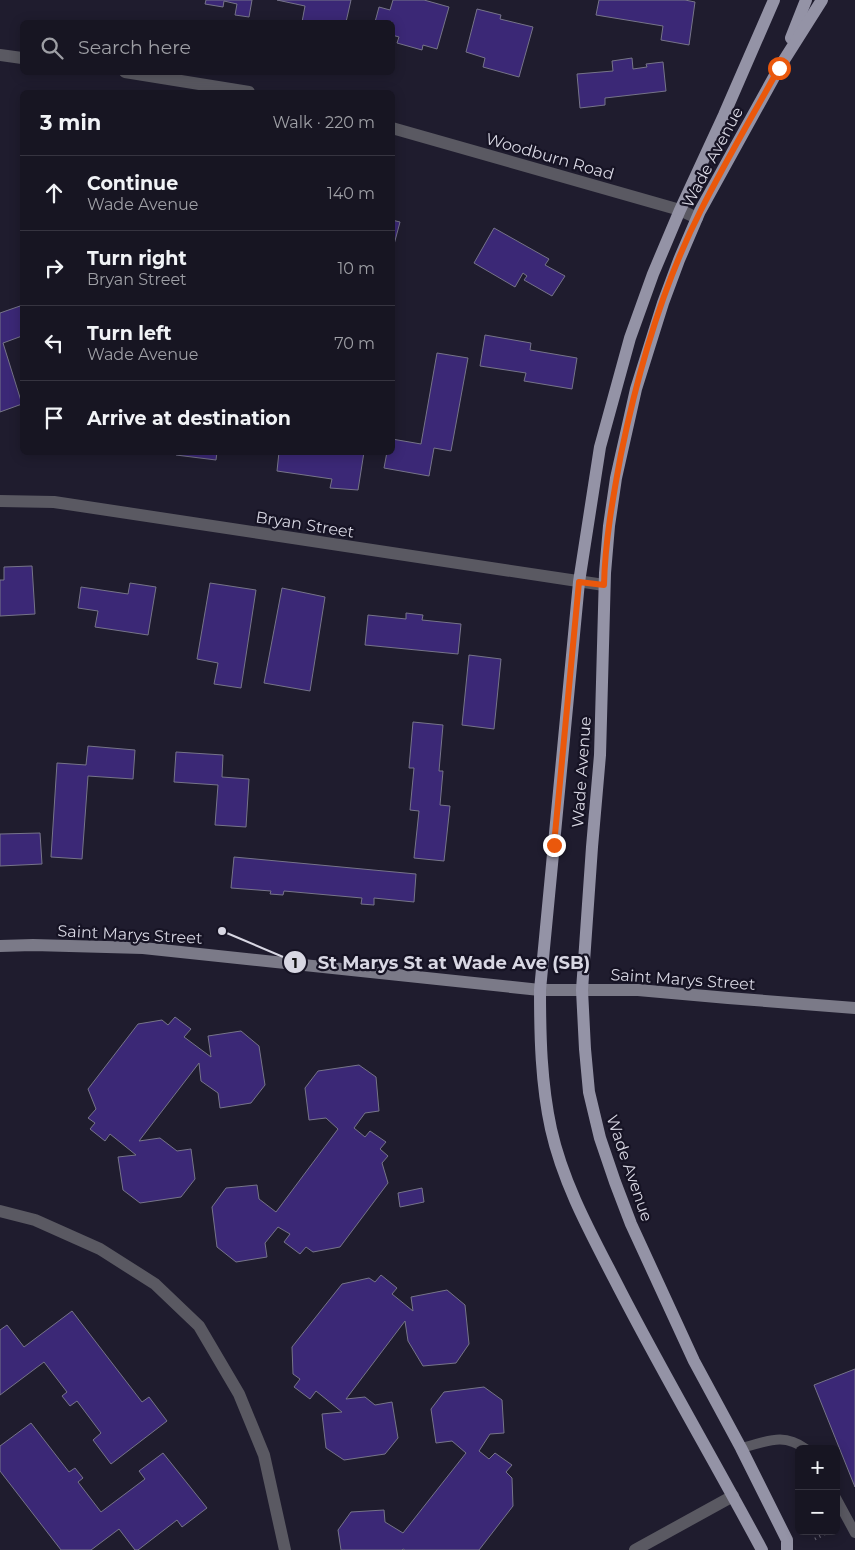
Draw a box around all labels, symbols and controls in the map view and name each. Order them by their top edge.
search box [20,20,395,75]
icon: search [38,34,66,62]
text: Search here [78,36,191,59]
route start [768,57,791,80]
street label: Wade Avenue [678,104,747,211]
text: 3 min [40,110,101,135]
text: Walk · 220 m [272,113,375,132]
street label: Woodburn Road [484,129,616,184]
text: Continue [87,172,178,195]
icon: ahead [40,179,68,207]
text: 140 m [327,184,375,203]
text: Wade Avenue [87,195,198,214]
text: Turn right [87,247,187,270]
icon: right [40,254,68,282]
text: 10 m [337,259,375,278]
text: Bryan Street [87,270,187,289]
text: Turn left [87,322,172,345]
icon: left [40,329,68,357]
text: 70 m [334,334,375,353]
text: Wade Avenue [87,345,198,364]
icon: arrive [40,404,68,432]
text: Arrive at destination [87,407,291,430]
street label: Bryan Street [254,507,356,542]
street label: Wade Avenue [568,716,595,828]
route end [543,834,566,857]
street label: Saint Marys Street [57,921,203,948]
callout: St Marys St at Wade Ave (SB) [283,946,600,979]
text: St Marys St at Wade Ave (SB) [318,952,590,974]
text: 1 [292,953,298,972]
street label: Saint Marys Street [610,965,756,994]
street label: Wade Avenue [602,1112,657,1224]
map controls [795,1445,840,1535]
button: + [795,1445,840,1490]
button: − [795,1490,840,1535]

